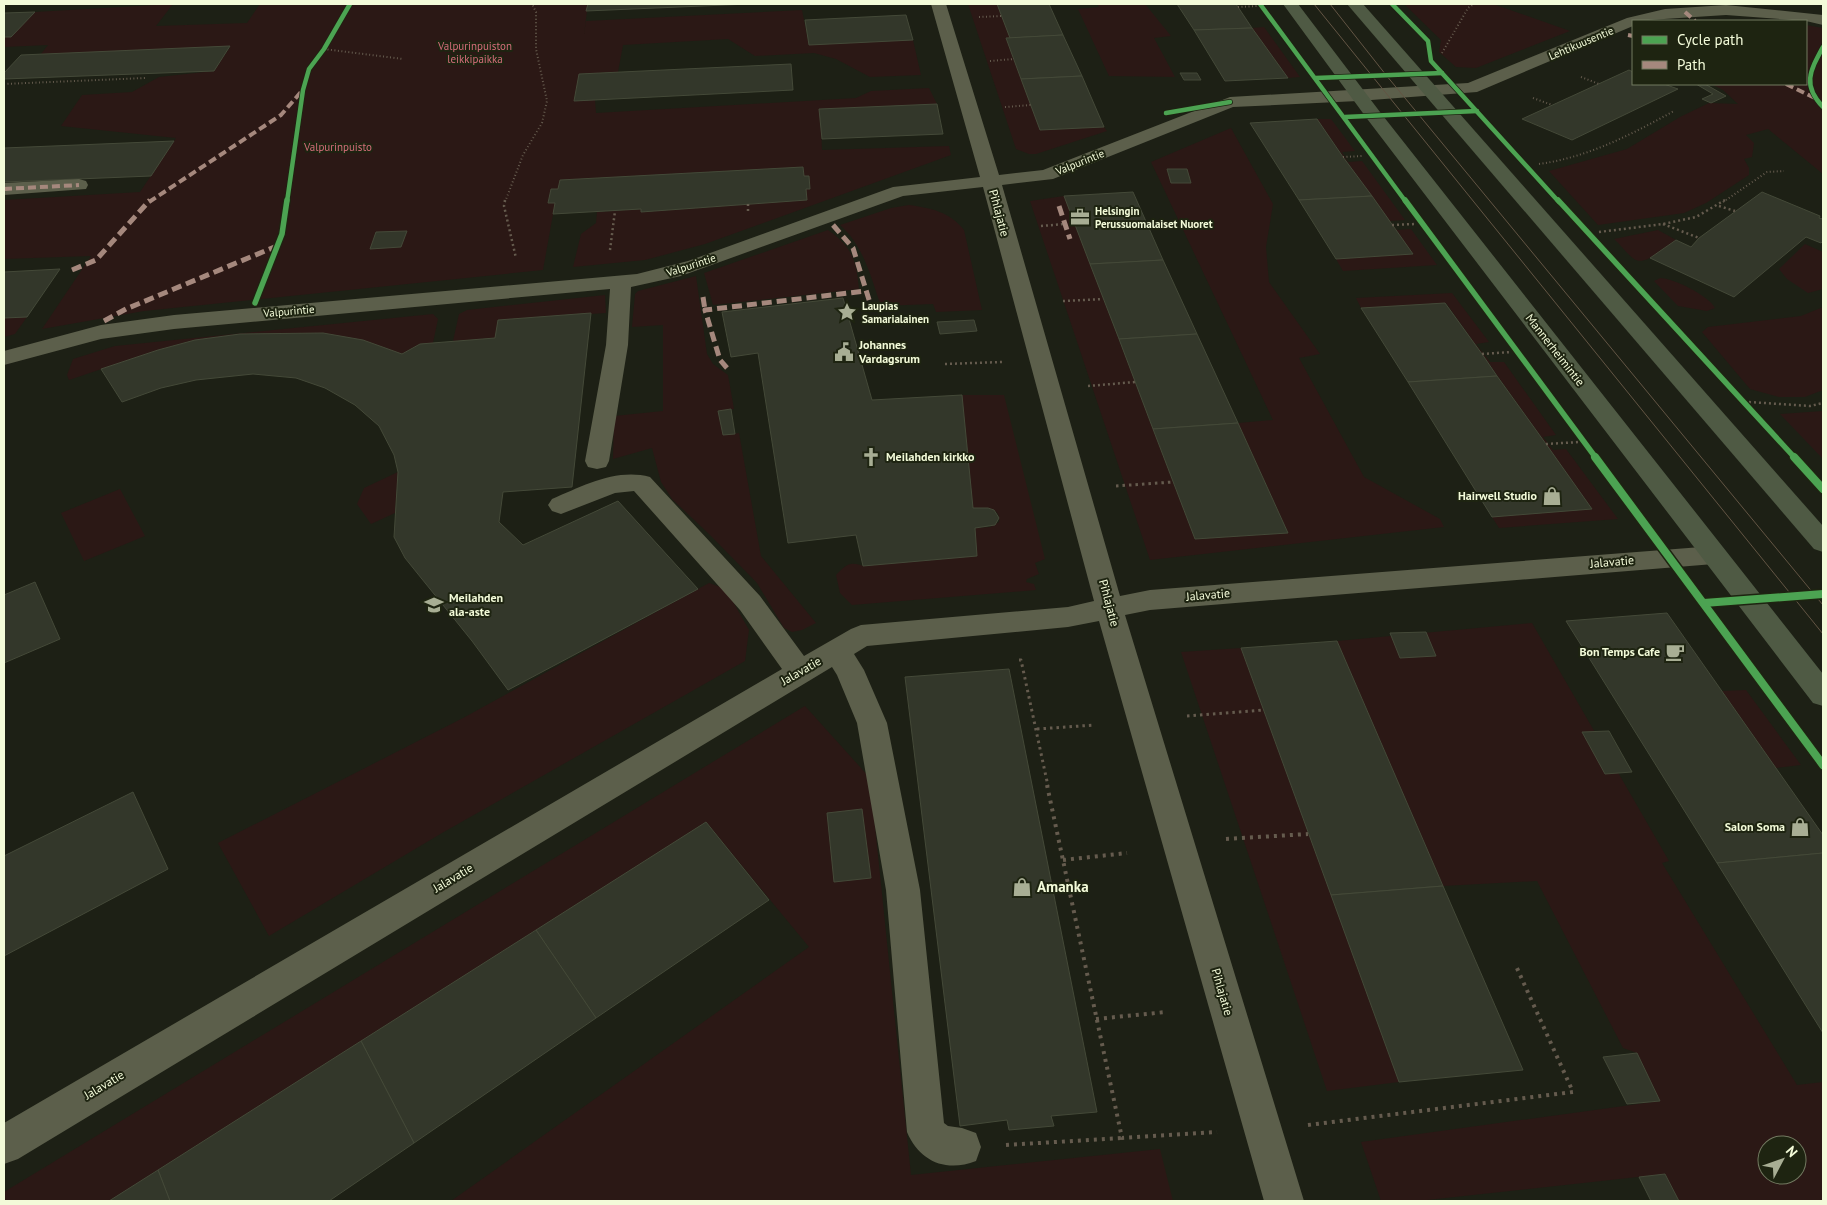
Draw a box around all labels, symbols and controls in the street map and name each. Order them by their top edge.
legend [1632,20,1807,85]
street label: Lehtikuusentie [1547,23,1616,63]
text: Cycle path [1677,30,1743,49]
park label: Valpurinpuiston leikkipaikka [437,39,512,66]
text: Path [1677,55,1706,74]
park label: Valpurinpuisto [303,140,372,154]
street label: Valpurintie [1053,146,1107,178]
street label: Pihlajatie [986,188,1013,238]
place label: Helsingin Perussuomalaiset Nuoret [1095,204,1213,231]
office icon: Helsingin Perussuomalaiset Nuoret [1069,206,1091,228]
street label: Valpurintie [664,250,718,280]
place label: Laupias Samarialainen [862,299,929,326]
place icon: Laupias Samarialainen [836,301,858,323]
street label: Valpurintie [262,302,316,320]
street label: Mannerheimintie [1523,311,1588,389]
place label: Johannes Vardagsrum [858,337,920,366]
public building icon: Johannes Vardagsrum [833,341,855,363]
church icon: Meilahden kirkko [860,446,882,468]
place label: Meilahden kirkko [886,449,975,464]
shop icon: Hairwell Studio [1541,485,1563,507]
place label: Hairwell Studio [1458,488,1538,503]
street label: Jalavatie [1588,552,1635,571]
street label: Pihlajatie [1096,578,1123,628]
street label: Jalavatie [1184,585,1231,604]
place label: Meilahden ala-aste [449,590,503,619]
school or university icon: Meilahden ala-aste [423,594,445,616]
cafe icon: Bon Temps Cafe [1664,641,1686,663]
place label: Bon Temps Cafe [1579,644,1660,659]
street label: Jalavatie [777,653,824,689]
shop icon: Salon Soma [1789,816,1811,838]
place label: Salon Soma [1725,819,1785,834]
street label: Jalavatie [429,860,475,896]
shop icon: Amanka [1011,876,1033,898]
place label: Amanka [1037,877,1089,896]
street label: Pihlajatie [1209,966,1236,1017]
street label: Jalavatie [80,1067,126,1103]
north arrow [1757,1135,1807,1185]
text: N [1782,1142,1802,1161]

